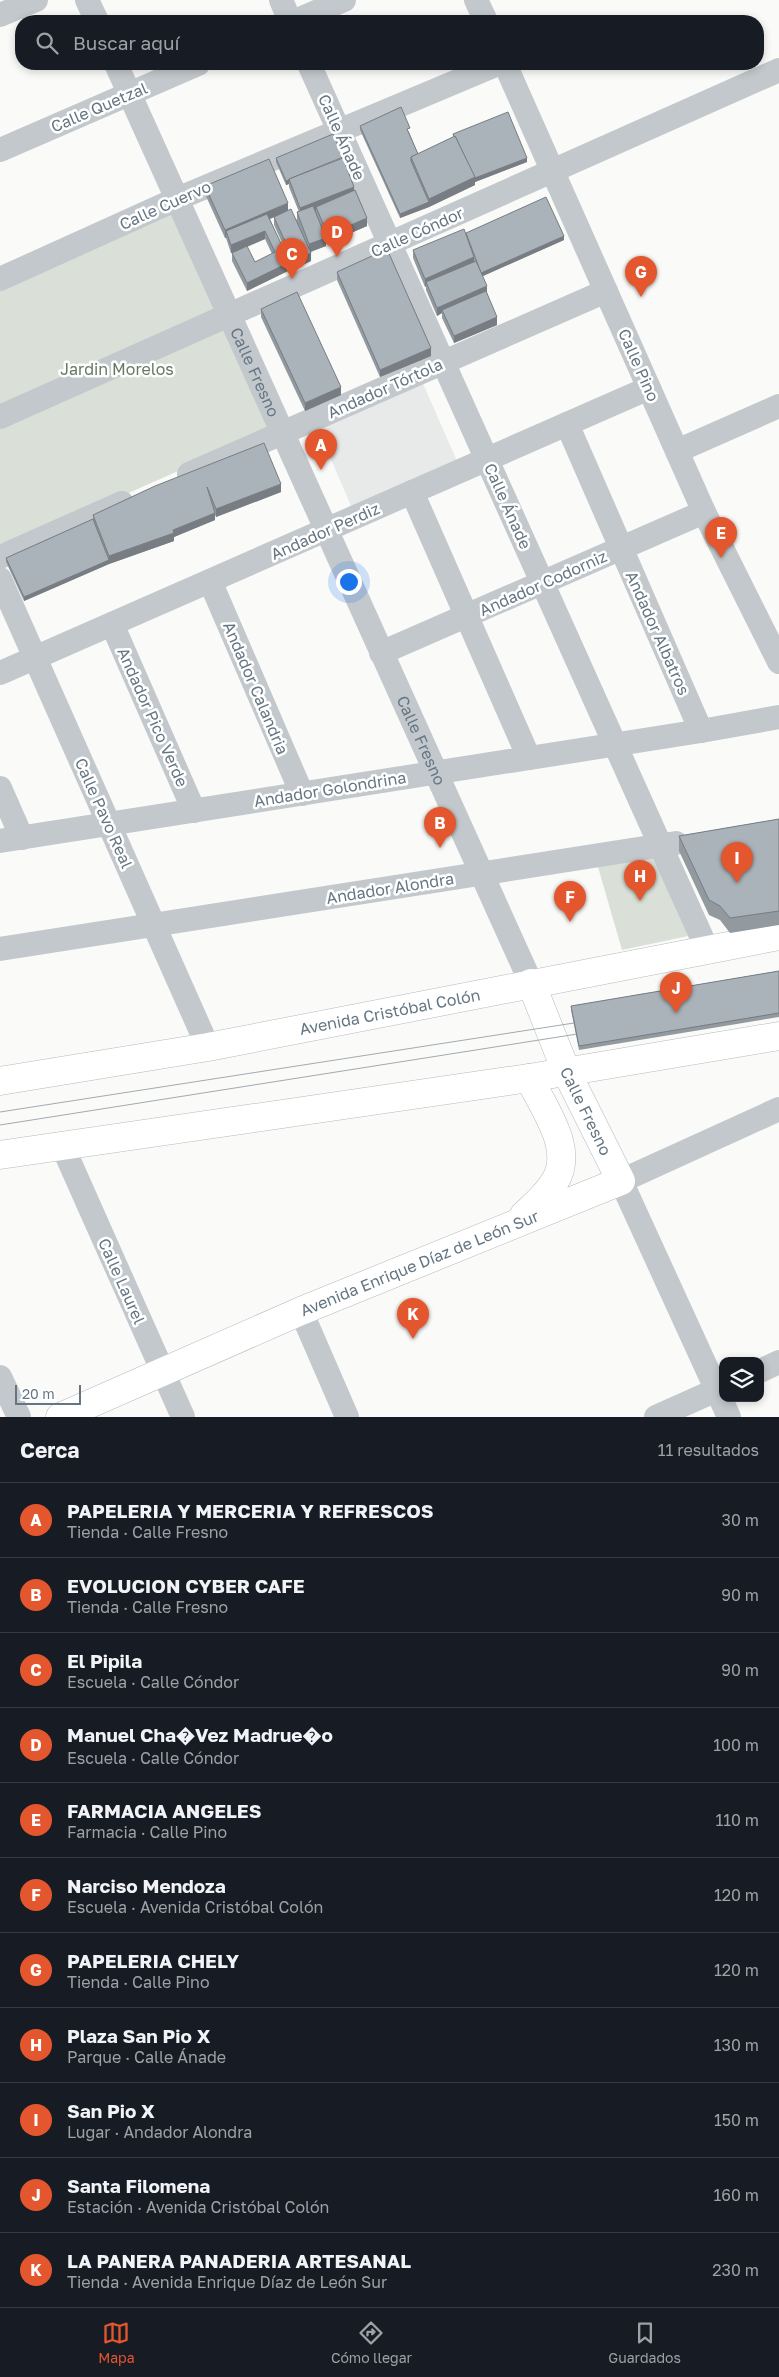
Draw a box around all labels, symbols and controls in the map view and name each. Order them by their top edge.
search box [15,15,764,70]
icon: search [33,29,61,57]
text: Buscar aquí [73,31,180,54]
street label: Calle Quetzal [48,78,150,136]
street label: Calle Ánade [314,91,370,183]
street label: Calle Cuervo [116,176,214,234]
street label: Calle Cóndor [368,203,466,261]
pin: D [321,216,353,257]
pin: C [276,238,308,279]
pin: G [625,256,657,297]
street label: Calle Fresno [226,324,284,420]
street label: Calle Pino [614,326,664,404]
street label: Andador Tórtola [324,354,446,422]
park label: Jardin Morelos [60,359,174,379]
pin: A [305,429,337,470]
street label: Calle Ánade [480,460,536,552]
street label: Andador Perdiz [267,498,383,564]
pin: E [705,517,737,558]
street label: Andador Codorniz [476,546,610,620]
street label: Andador Albatros [622,568,694,698]
your location [336,569,362,595]
street label: Andador Calandria [219,619,293,757]
street label: Andador Pico Verde [113,644,193,790]
street label: Calle Fresno [392,692,450,788]
street label: Calle Pavo Real [71,755,137,871]
street label: Andador Golondrina [253,767,407,811]
pin: B [424,807,456,848]
pin: I [721,842,753,883]
pin: H [624,860,656,901]
street label: Andador Alondra [325,868,455,908]
pin: F [554,881,586,922]
pin: J [660,972,692,1013]
street label: Avenida Cristóbal Colón [298,984,482,1039]
street label: Calle Fresno [556,1063,616,1159]
street label: Avenida Enrique Díaz de León Sur [297,1206,541,1320]
street label: Calle Laurel [94,1235,150,1327]
pin: K [397,1298,429,1339]
map controls [719,1357,764,1402]
button: layers [719,1357,764,1402]
scale bar [15,1382,81,1405]
text: 20 m [22,1385,55,1402]
text: Cerca [20,1437,79,1463]
text: 11 resultados [658,1440,759,1460]
text: PAPELERIA Y MERCERIA Y REFRESCOS [67,1499,434,1522]
text: A [30,1510,42,1530]
text: 30 m [722,1510,759,1530]
text: Tienda · Calle Fresno [67,1522,228,1542]
text: EVOLUCION CYBER CAFE [67,1574,305,1597]
text: B [30,1585,42,1605]
text: 90 m [721,1585,759,1605]
text: Tienda · Calle Fresno [67,1597,228,1617]
text: El Pipila [67,1649,142,1672]
text: C [30,1660,42,1680]
text: 90 m [721,1660,759,1680]
text: Escuela · Calle Cóndor [67,1672,239,1692]
text: Manuel Cha�Vez Madrue�o [67,1723,333,1746]
text: D [30,1735,42,1755]
text: 100 m [713,1735,759,1755]
text: Escuela · Calle Cóndor [67,1748,239,1768]
text: FARMACIA ANGELES [67,1799,261,1822]
text: E [31,1810,41,1830]
text: 110 m [715,1810,759,1830]
text: Farmacia · Calle Pino [67,1822,227,1842]
text: Narciso Mendoza [67,1874,226,1897]
text: F [31,1885,41,1905]
text: 120 m [714,1885,759,1905]
text: Escuela · Avenida Cristóbal Colón [67,1897,323,1917]
text: PAPELERIA CHELY [67,1949,239,1972]
text: G [30,1960,42,1980]
text: 120 m [714,1960,759,1980]
text: Tienda · Calle Pino [67,1972,210,1992]
text: Plaza San Pio X [67,2024,210,2047]
text: H [30,2035,42,2055]
text: 130 m [714,2035,759,2055]
text: Parque · Calle Ánade [67,2047,226,2067]
text: San Pio X [67,2099,155,2122]
text: I [33,2110,39,2130]
text: 150 m [714,2110,759,2130]
text: Lugar · Andador Alondra [67,2122,252,2142]
text: Santa Filomena [67,2174,210,2197]
text: J [31,2185,41,2205]
text: 160 m [713,2185,759,2205]
text: Estación · Avenida Cristóbal Colón [67,2197,329,2217]
text: LA PANERA PANADERIA ARTESANAL [67,2249,411,2272]
text: K [30,2260,42,2280]
text: 230 m [712,2260,759,2280]
text: Tienda · Avenida Enrique Díaz de León Sur [67,2272,387,2292]
tab: Mapa [98,2319,135,2366]
tab: Cómo llegar [331,2319,412,2366]
tab: Guardados [608,2319,681,2366]

